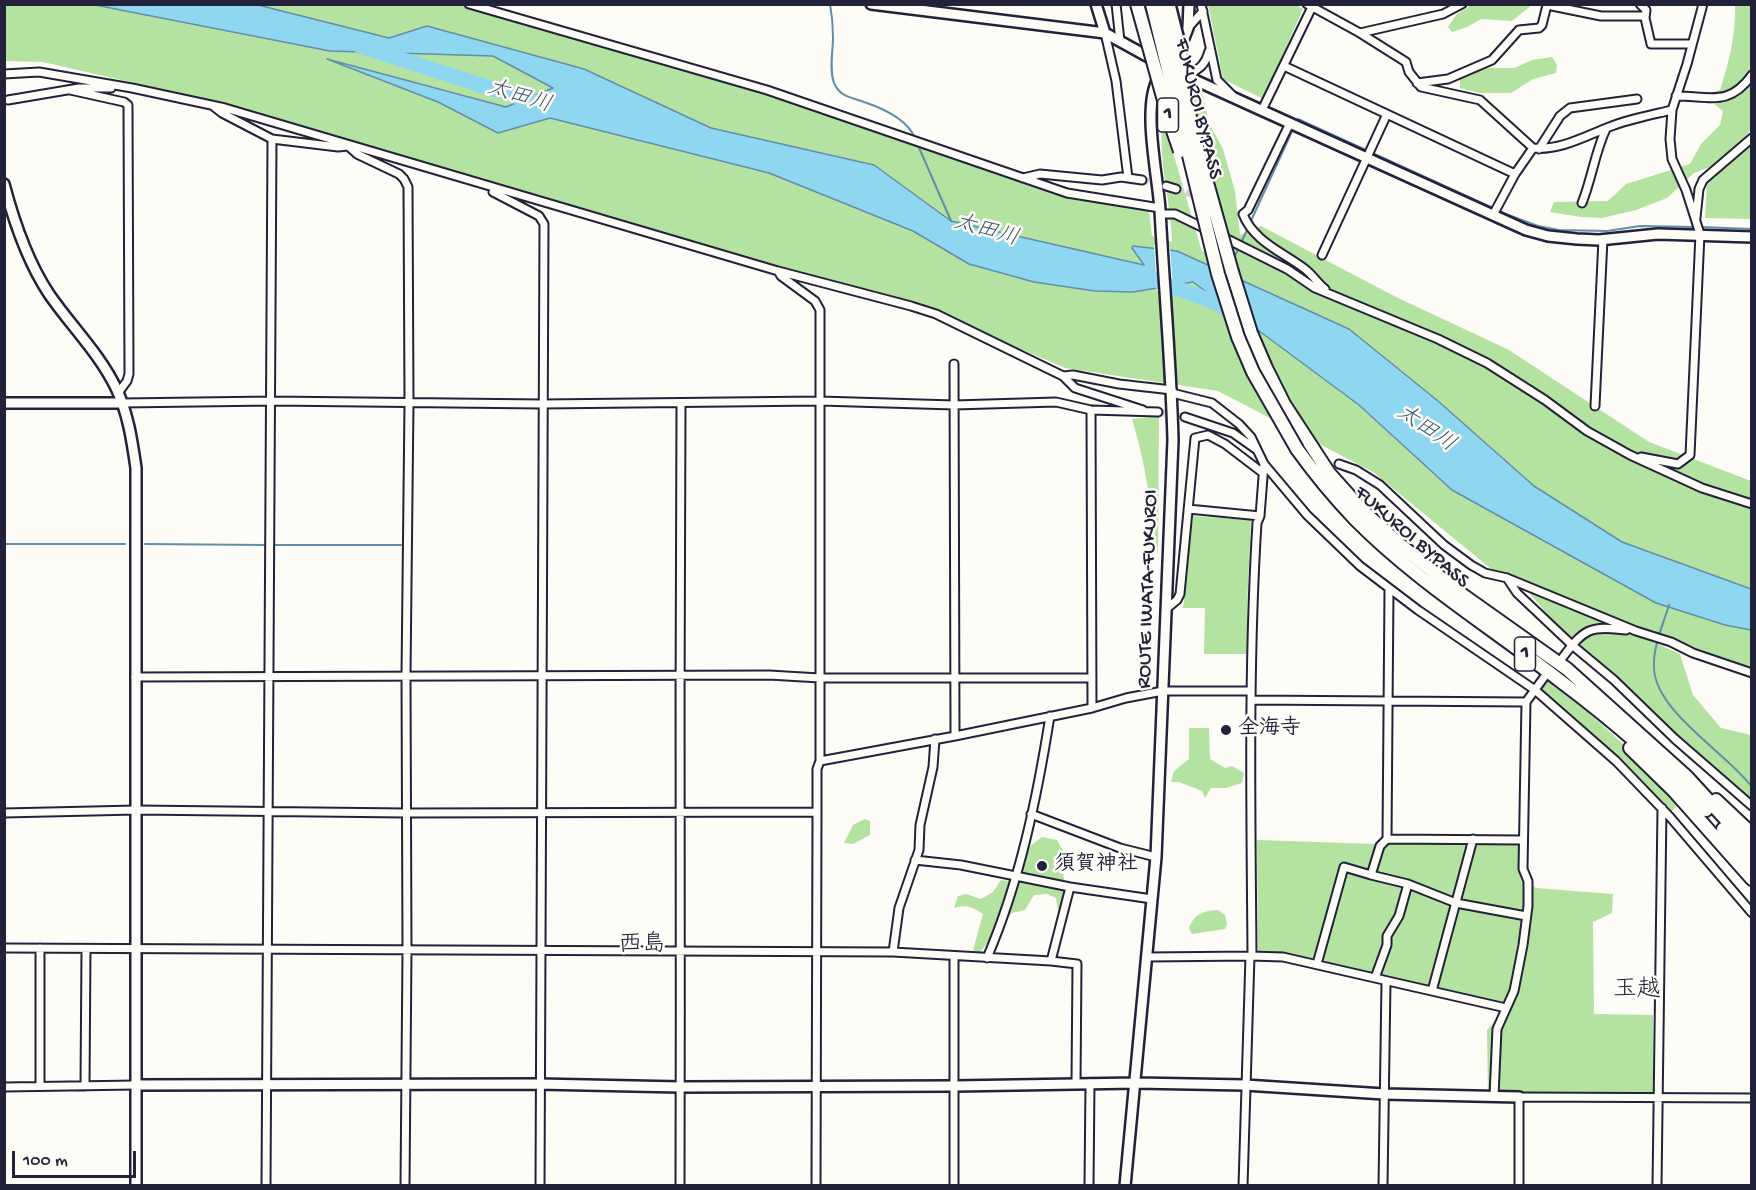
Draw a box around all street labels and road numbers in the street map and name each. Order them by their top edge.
street label: FUKUROI BYPASS [1167,36,1227,182]
road number: 1 [1158,98,1178,132]
street label: FUKUROI BYPASS [1348,481,1474,595]
street label: ROUTE IWATA-FUKUROI [1133,489,1165,689]
road number: 1 [1514,637,1536,671]

